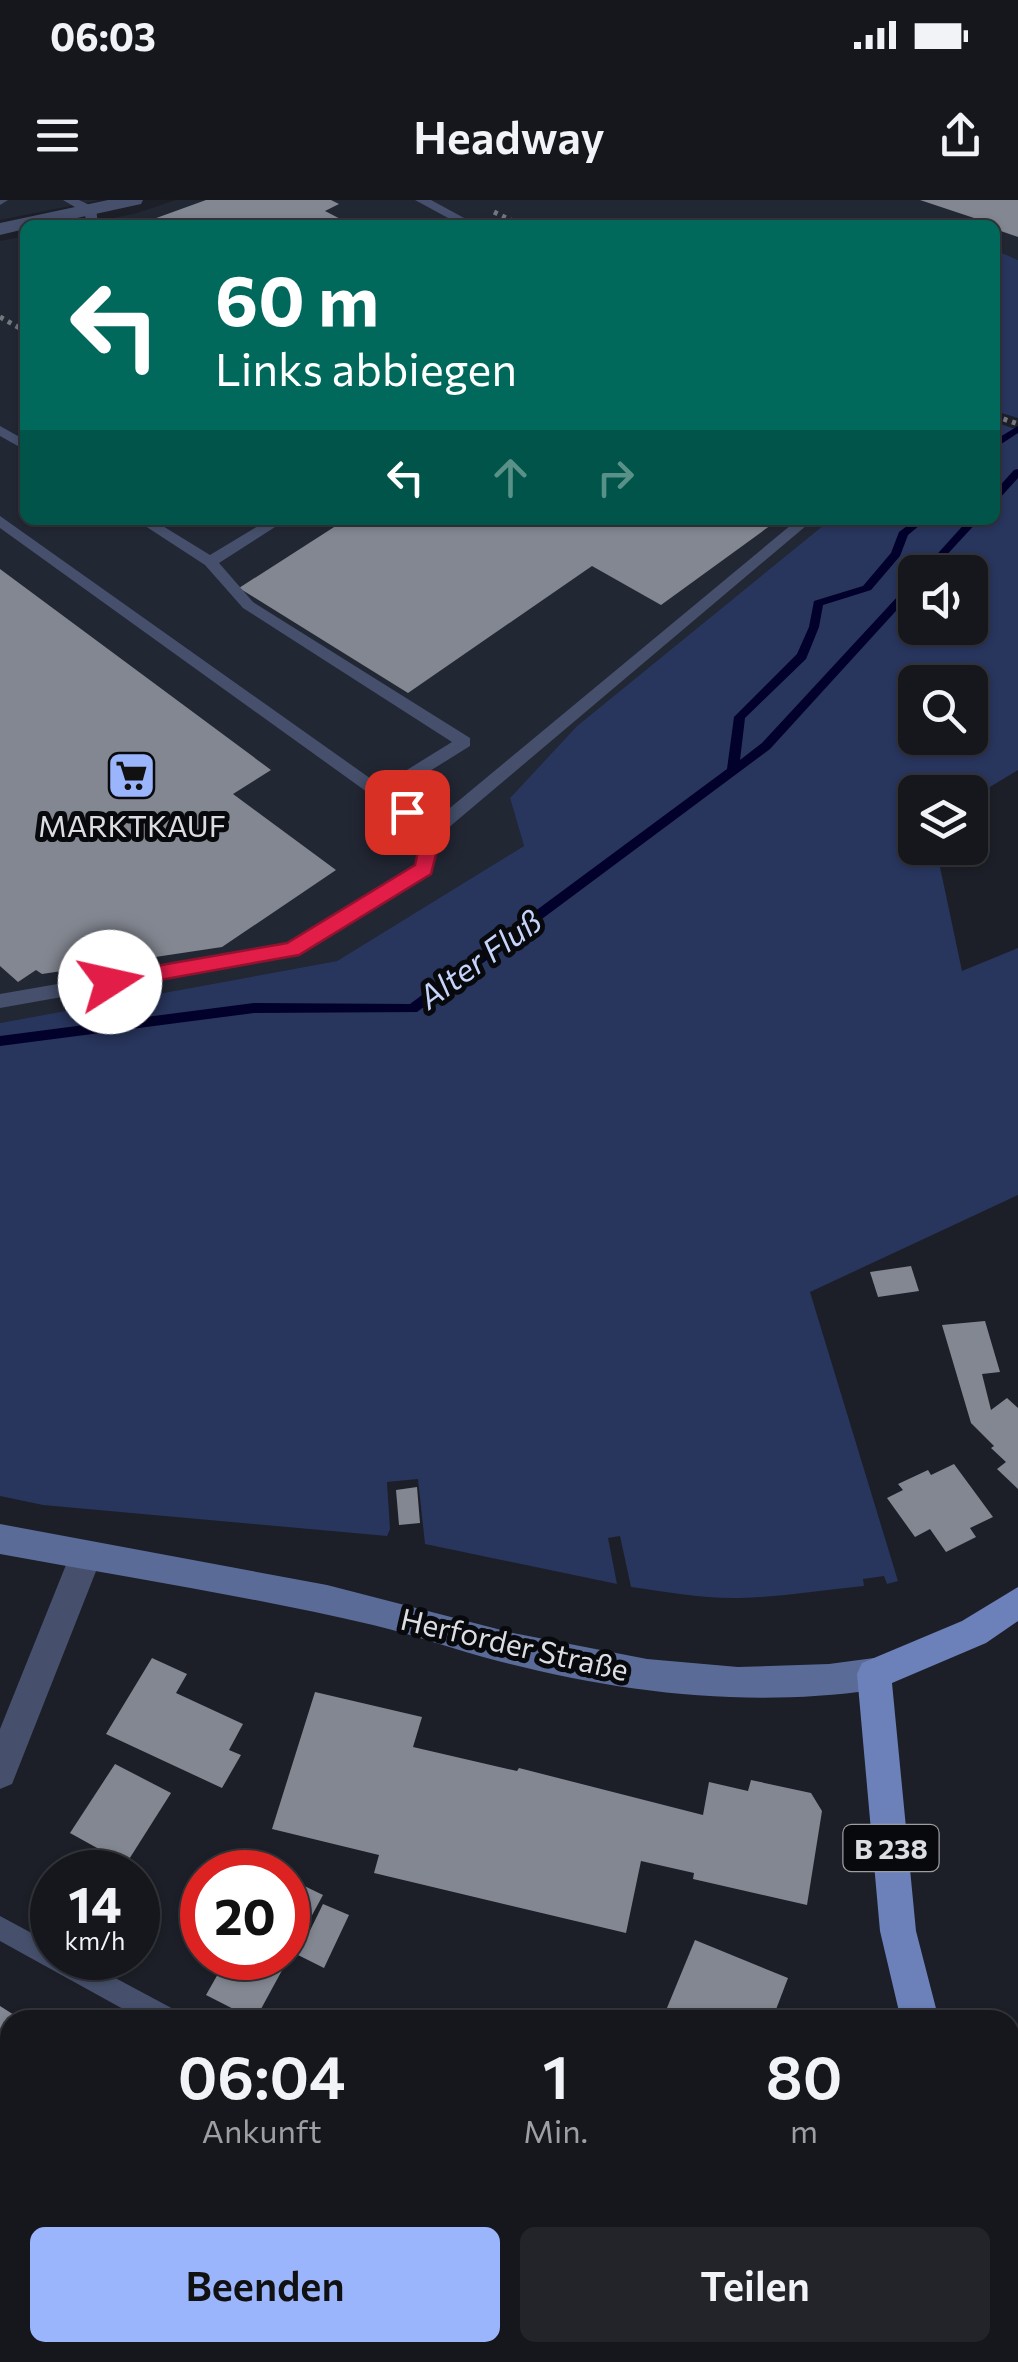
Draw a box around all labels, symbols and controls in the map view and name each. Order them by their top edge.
text: 06:03 [50,12,156,59]
icon: menu [30,108,85,163]
text: Headway [413,108,605,163]
icon: share [933,108,988,163]
text: 60 m [215,255,379,340]
icon: left [50,260,180,390]
text: Links abbiegen [215,340,517,395]
icon: left [378,450,433,505]
icon: ahead [483,450,538,505]
icon: right [588,450,643,505]
map controls [898,555,988,865]
button: sound [898,555,988,645]
button: search [898,665,988,755]
supermarket icon: MARKTKAUF [106,749,158,801]
pin [365,770,450,855]
button: layers [898,775,988,865]
icon: arrive [380,785,435,840]
place label: MARKTKAUF [38,806,226,843]
water label: Alter Fluß [409,900,548,1017]
position arrow [58,930,162,1034]
street label: Herforder Straße [397,1599,633,1687]
road number: B 238 [844,1825,938,1871]
speed limit sign: 20 [180,1850,310,1980]
text: 14 [68,1872,122,1933]
text: km/h [65,1925,125,1955]
text: 06:04 [178,2038,346,2111]
text: 1 [542,2038,569,2111]
text: 80 [766,2038,842,2111]
text: Ankunft [202,2110,322,2150]
text: Min. [523,2110,588,2150]
text: m [790,2110,818,2150]
button: Beenden [30,2227,500,2342]
button: Teilen [520,2227,990,2342]

